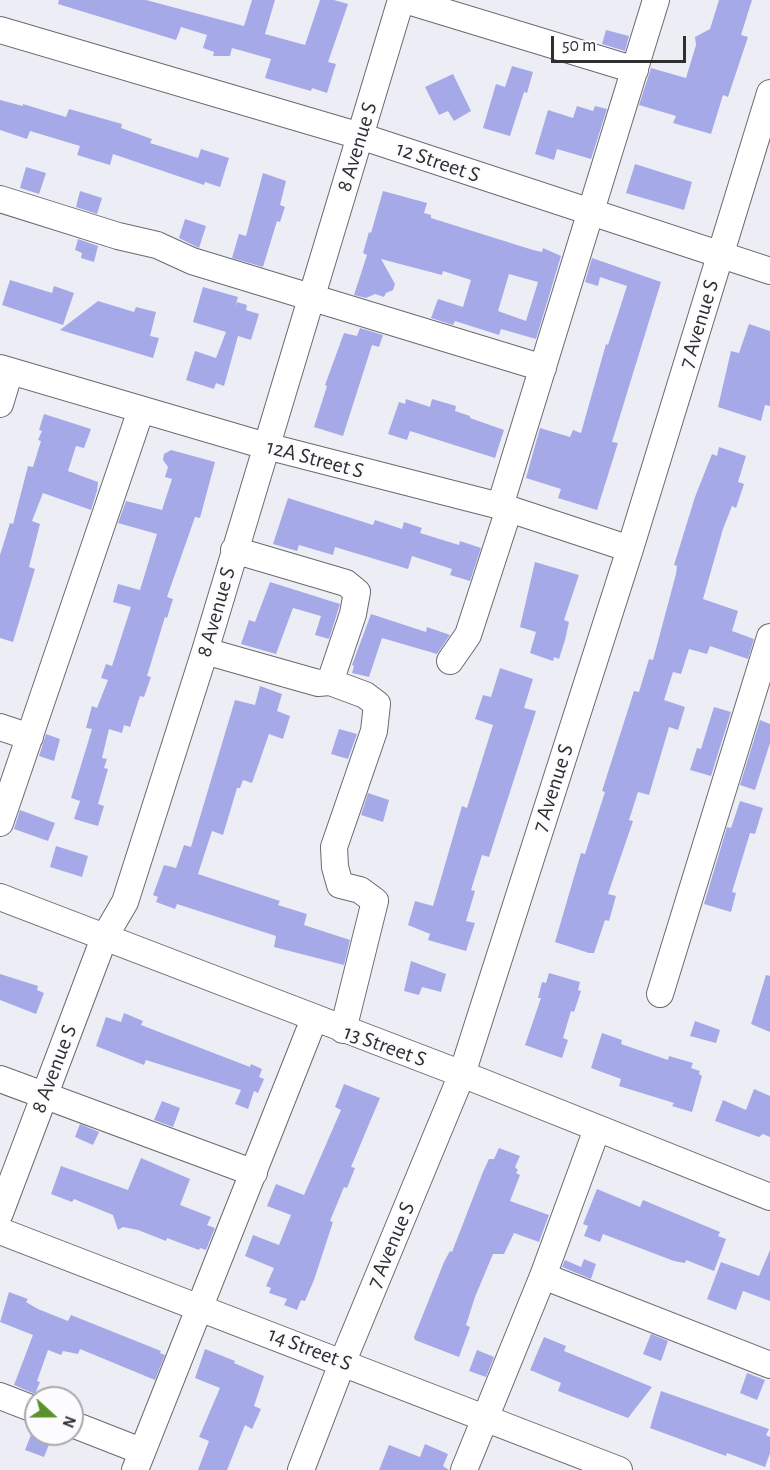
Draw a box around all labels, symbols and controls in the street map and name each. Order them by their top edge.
scale bar [554,24,689,62]
text: 50 m [562,37,596,55]
street label: 8 Avenue S [331,99,383,195]
street label: 12 Street S [393,135,483,189]
street label: 7 Avenue S [673,277,725,371]
street label: 12A Street S [263,433,367,485]
street label: 8 Avenue S [191,564,241,660]
street label: 7 Avenue S [526,741,580,835]
street label: 13 Street S [340,1019,430,1073]
street label: 8 Avenue S [25,1021,83,1117]
street label: 7 Avenue S [361,1198,421,1292]
street label: 14 Street S [264,1321,356,1377]
north arrow [24,1386,84,1446]
text: N [59,1414,78,1430]

